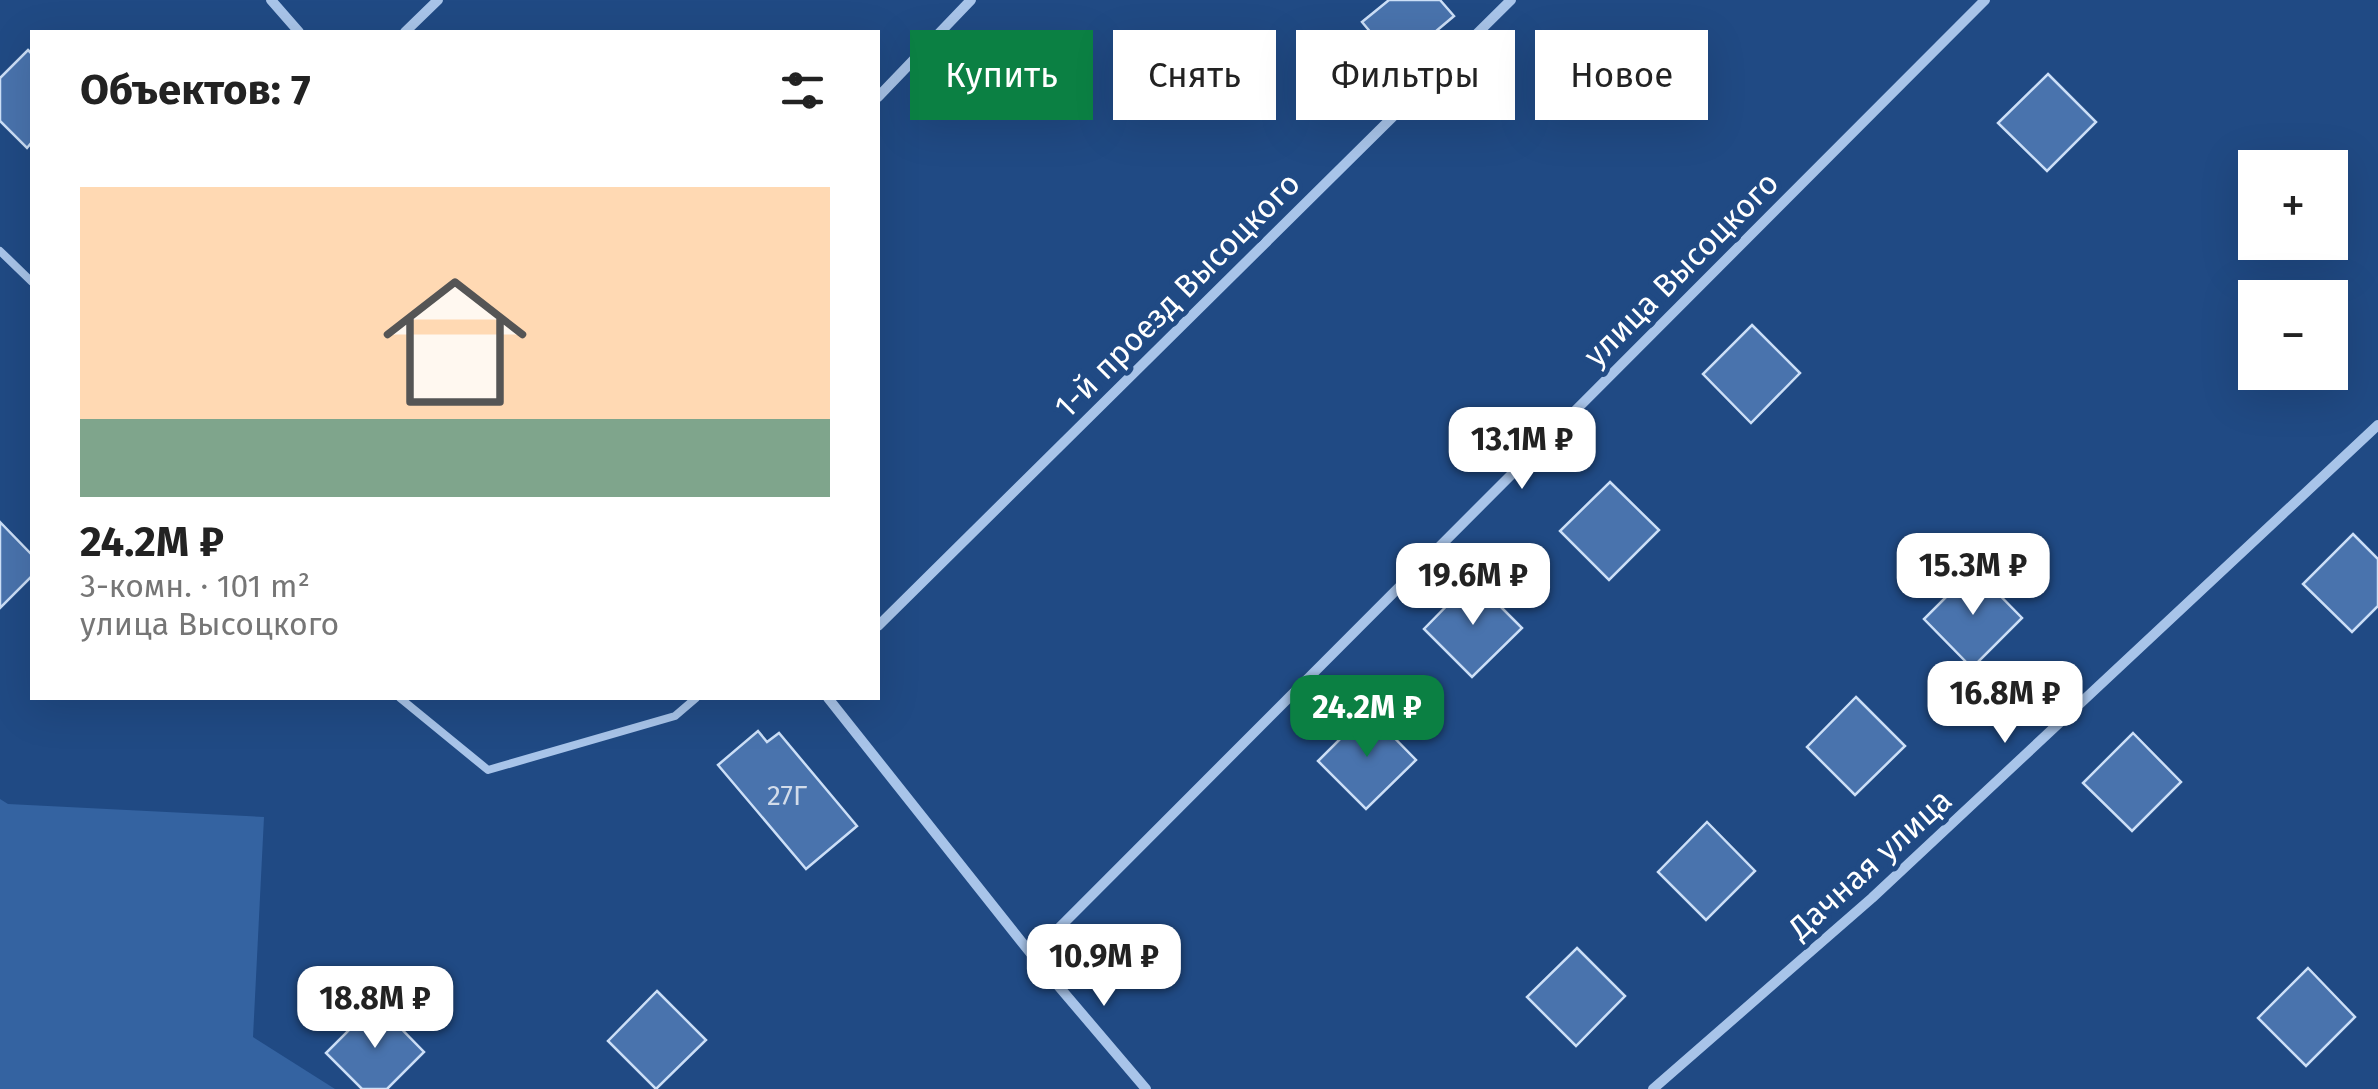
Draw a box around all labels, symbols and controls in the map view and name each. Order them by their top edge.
chip: Купить [910,30,1093,120]
chip: Снять [1113,30,1276,120]
chip: Фильтры [1296,30,1515,120]
chip: Новое [1535,30,1708,120]
icon: filters [775,63,830,118]
text: Объектов: 7 [80,65,311,115]
map controls [2238,150,2348,390]
button: + [2238,150,2348,260]
street label: 1-й проезд Высоцкого [1046,164,1308,426]
street label: улица Высоцкого [1576,164,1786,374]
icon: home [365,252,545,432]
button: − [2238,280,2348,390]
pin: 13.1M ₽ [1430,407,1614,492]
text: 13.1M ₽ [1471,420,1573,458]
text: 24.2M ₽ [80,517,224,567]
pin: 15.3M ₽ [1881,533,2065,618]
pin: 19.6M ₽ [1381,543,1565,628]
text: 15.3M ₽ [1919,546,2027,584]
text: 19.6M ₽ [1418,556,1528,594]
text: 3-комн. · 101 m² [80,567,310,605]
text: улица Высоцкого [80,605,339,643]
pin: 16.8M ₽ [1913,661,2097,746]
text: 16.8M ₽ [1950,674,2060,712]
pin: 24.2M ₽ [1275,675,1459,760]
text: 24.2M ₽ [1312,688,1422,726]
house number: 27Г [767,779,807,812]
street label: Дачная улица [1780,781,1959,948]
pin: 10.9M ₽ [1012,924,1196,1009]
text: 10.9M ₽ [1049,937,1159,975]
pin: 18.8M ₽ [283,966,467,1051]
text: 18.8M ₽ [319,979,431,1017]

